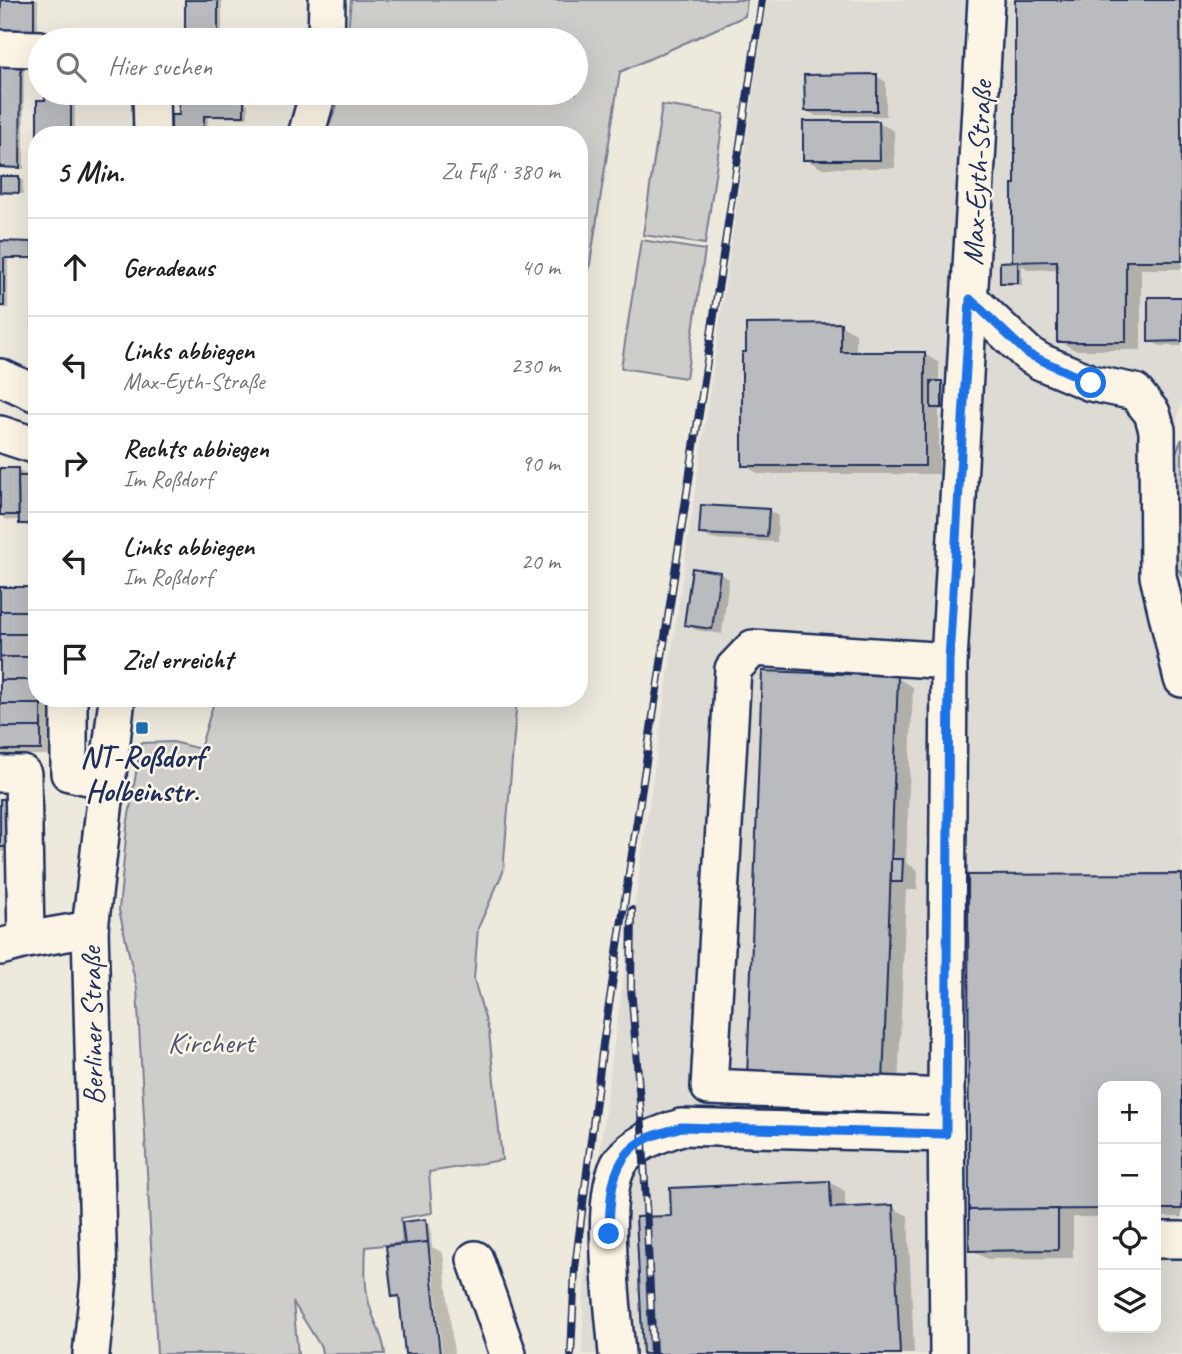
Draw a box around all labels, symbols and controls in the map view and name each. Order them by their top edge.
search box [28,28,588,105]
icon: search [52,48,90,86]
text: Hier suchen [108,50,212,83]
street label: Max-Eyth-Straße [953,78,1001,266]
text: 5 Min. [56,153,124,191]
text: Zu Fuß · 380 m [441,157,560,186]
icon: ahead [56,248,94,286]
text: Geradeaus [123,251,214,284]
text: 40 m [521,253,560,282]
text: Links abbiegen [123,334,254,367]
icon: left [56,346,94,384]
text: 230 m [511,351,560,380]
text: Max-Eyth-Straße [123,367,265,396]
route start [1075,367,1106,398]
text: Rechts abbiegen [123,432,269,465]
icon: right [56,444,94,482]
text: 90 m [521,449,560,478]
text: Im Roßdorf [123,465,212,494]
text: Links abbiegen [123,530,254,563]
icon: left [56,542,94,580]
text: 20 m [521,547,560,576]
text: Im Roßdorf [123,563,212,592]
icon: arrive [56,640,94,678]
text: Ziel erreicht [123,643,233,676]
marker: NT-Roßdorf Holbeinstr. [134,720,150,736]
place label: NT-Roßdorf Holbeinstr. [80,738,211,810]
street label: Berliner Straße [72,944,112,1105]
park label: Kirchert [168,1023,257,1061]
map controls [1098,1081,1161,1333]
button: + [1098,1081,1161,1144]
button: − [1098,1144,1161,1207]
button: locate [1098,1207,1161,1270]
route end [593,1218,624,1249]
button: layers [1098,1270,1161,1333]

